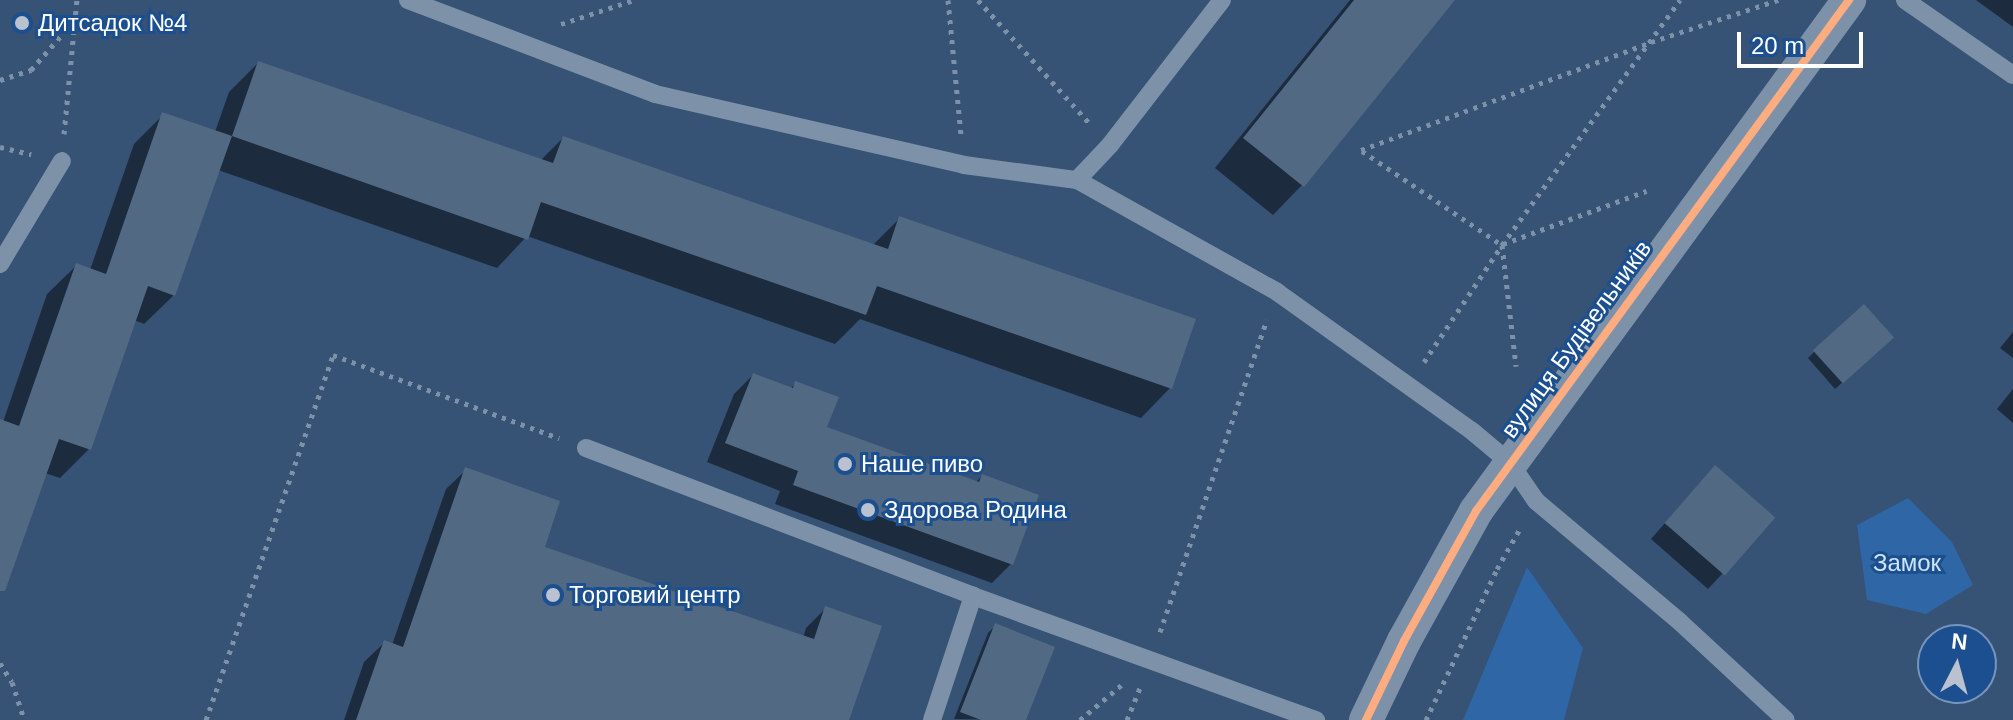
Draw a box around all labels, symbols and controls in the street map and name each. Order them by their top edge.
place label: Дитсадок №4 [38,9,187,37]
marker: Дитсадок №4 [13,14,31,32]
scale bar [1741,16,1867,66]
text: 20 m [1751,32,1804,59]
street label: вулиця Будівельників [1495,235,1657,443]
place label: Наше пиво [861,450,983,478]
marker: Наше пиво [836,455,854,473]
place label: Здорова Родина [884,496,1067,524]
marker: Здорова Родина [859,501,877,519]
park label: Замок [1873,549,1941,577]
place label: Торговий центр [569,581,741,609]
marker: Торговий центр [544,586,562,604]
north arrow [1917,624,1997,704]
text: N [1950,628,1969,655]

